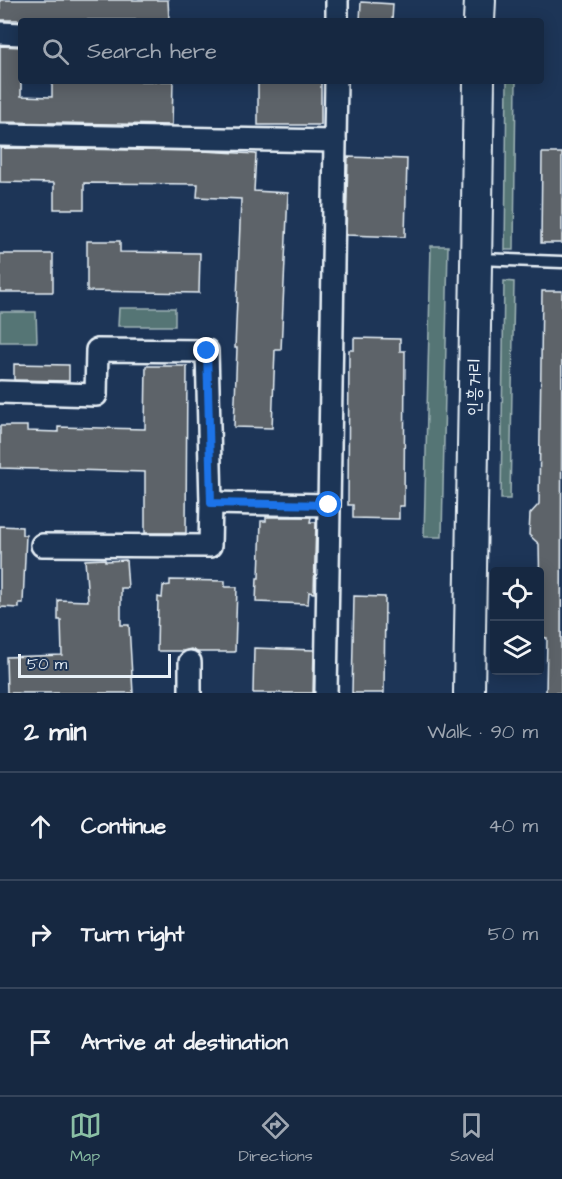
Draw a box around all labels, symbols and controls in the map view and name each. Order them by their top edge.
search box [18,18,544,84]
icon: search [39,35,72,68]
text: Search here [87,36,217,67]
route end [193,337,219,363]
street label: 인흥거리 [461,358,488,416]
route start [315,491,341,517]
map controls [490,567,544,675]
button: locate [490,567,544,621]
button: layers [490,621,544,675]
scale bar [18,651,171,678]
text: 50 m [27,653,67,675]
text: 2 min [24,714,86,750]
text: Walk · 90 m [427,718,538,746]
icon: ahead [24,810,57,843]
text: Continue [81,811,166,842]
text: 40 m [488,812,538,840]
icon: right [24,918,57,951]
text: Turn right [81,919,184,950]
text: 50 m [488,920,538,948]
icon: arrive [24,1026,57,1059]
text: Arrive at destination [81,1027,288,1058]
tab: Map [69,1109,102,1167]
tab: Directions [239,1109,313,1167]
tab: Saved [450,1109,493,1167]

